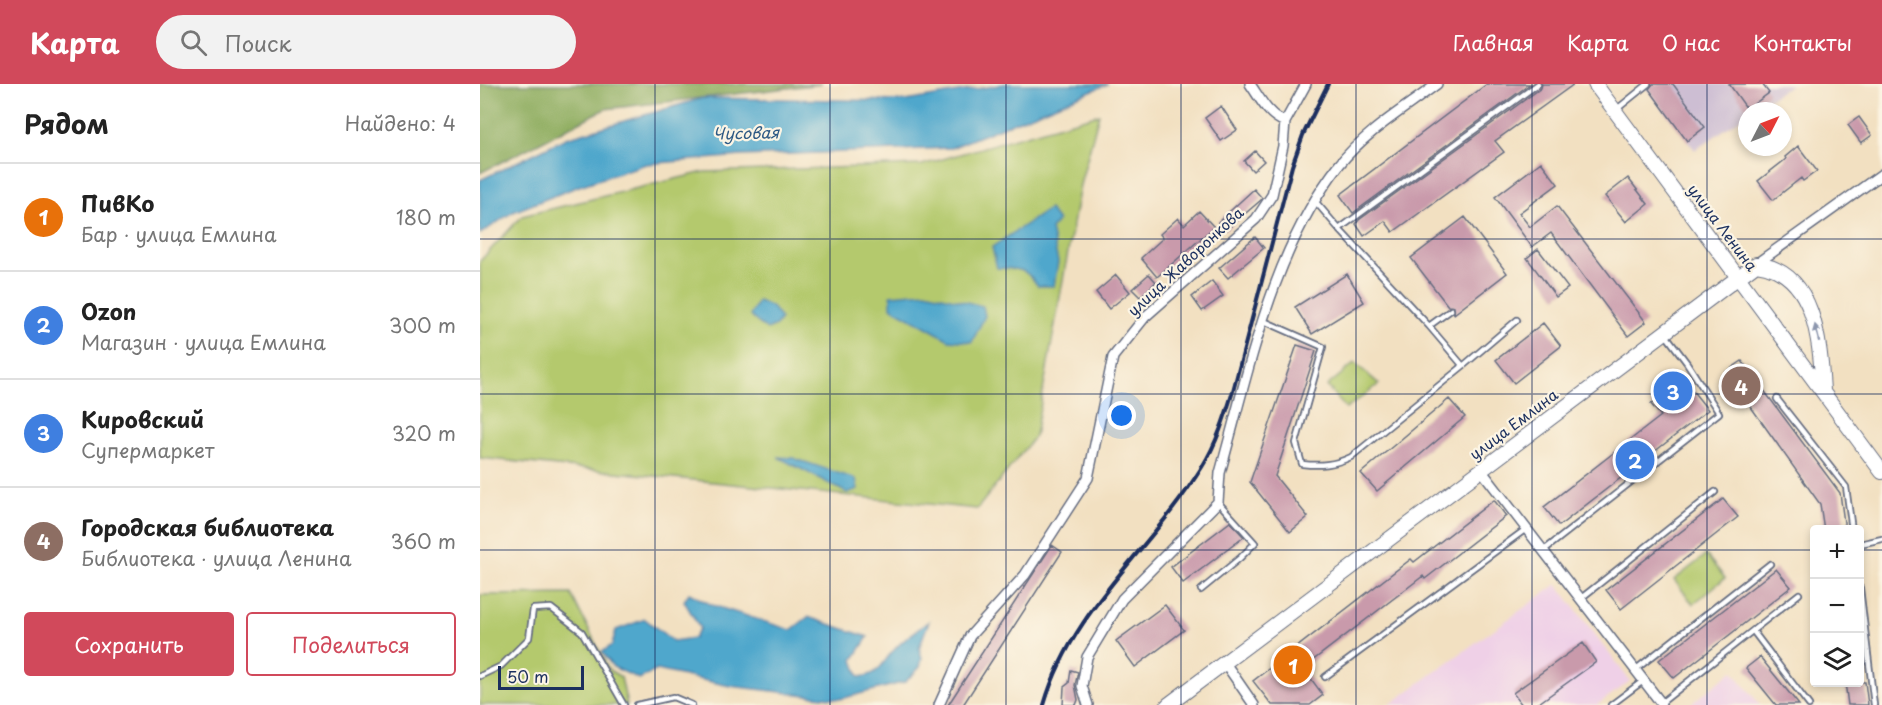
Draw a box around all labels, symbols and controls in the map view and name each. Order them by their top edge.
search box [156,15,576,69]
text: Карта [30,21,120,64]
icon: search [177,26,210,59]
text: Поиск [225,26,292,59]
text: Главная [1453,26,1534,58]
text: Карта [1567,26,1629,58]
text: О нас [1662,26,1720,58]
text: Контакты [1753,26,1852,58]
north arrow [1738,102,1792,156]
text: Рядом [24,104,109,143]
text: Найдено: 4 [345,108,456,138]
water label: Чусовая [713,119,781,145]
street label: улица Ленина [1683,179,1764,276]
text: ПивКо [81,186,154,219]
street label: улица Жаворонкова [1122,200,1249,321]
text: 1 [39,202,48,232]
text: 180 m [396,202,456,232]
text: Бар · улица Емлина [81,219,277,249]
text: Ozon [81,294,136,327]
text: 2 [36,310,51,340]
text: 300 m [389,310,456,340]
one-way arrow [1811,324,1821,342]
text: Магазин · улица Емлина [81,327,326,357]
pin: 4 [1722,364,1760,408]
pin: 3 [1654,368,1692,414]
street label: улица Емлина [1464,382,1563,465]
your location [1107,401,1136,430]
text: Кировский [81,402,204,435]
text: 3 [37,418,50,448]
text: 320 m [392,418,456,448]
text: Супермаркет [81,435,214,465]
pin: 2 [1616,438,1654,482]
text: Городская библиотека [81,510,334,543]
map controls [1810,525,1864,687]
button: + [1810,525,1864,579]
text: 4 [37,526,50,556]
text: 360 m [390,526,456,556]
text: Библиотека · улица Ленина [81,543,352,573]
button: − [1810,579,1864,633]
button: Сохранить [24,612,234,676]
button: Поделиться [246,612,456,676]
button: layers [1810,633,1864,687]
pin: 1 [1274,642,1312,688]
scale bar [498,663,584,690]
text: 50 m [507,664,548,688]

